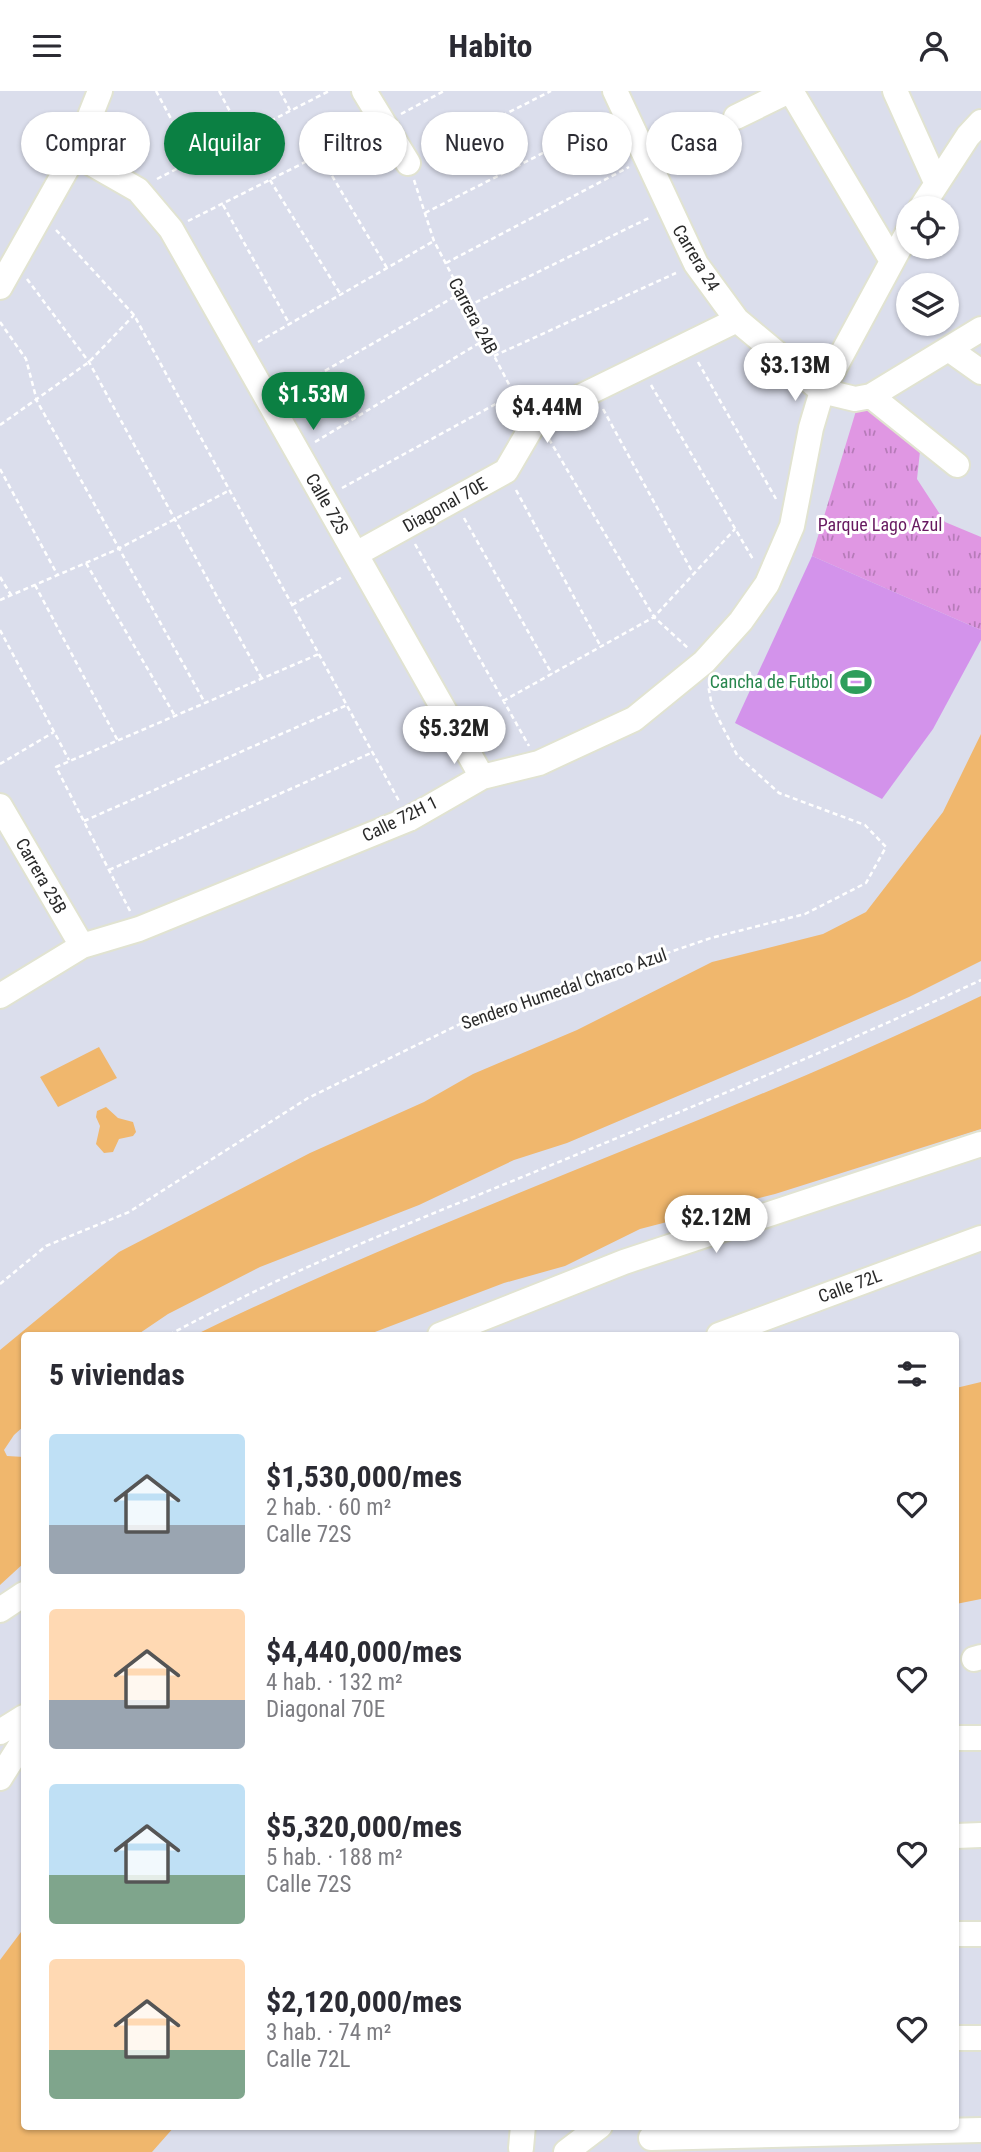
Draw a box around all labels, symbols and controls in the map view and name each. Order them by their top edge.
icon: menu [28,27,66,65]
text: Habito [449,27,532,65]
icon: person [915,27,953,65]
chip: Comprar [21,112,150,175]
chip: Alquilar [164,112,285,175]
chip: Filtros [299,112,407,175]
chip: Nuevo [421,112,528,175]
chip: Piso [542,112,632,175]
chip: Casa [646,112,742,175]
map controls [896,196,959,336]
button: locate [896,196,959,259]
street label: Carrera 24 [668,221,724,295]
button: layers [896,273,959,336]
street label: Carrera 24B [445,274,502,358]
pin: $3.13M [738,343,852,403]
text: $3.13M [760,352,830,379]
pin: $1.53M [256,373,370,432]
text: $1.53M [278,381,348,408]
pin: $4.44M [490,385,604,445]
text: $4.44M [512,394,582,421]
street label: Calle 72S [302,470,353,538]
street label: Diagonal 70E [399,473,491,536]
park label: Parque Lago Azul [818,514,942,535]
sports icon: Cancha de Futbol [839,665,873,699]
place label: Cancha de Futbol [710,671,833,692]
pin: $5.32M [397,707,511,766]
text: $5.32M [419,715,489,742]
street label: Calle 72H 1 [359,791,441,846]
street label: Carrera 25B [11,834,71,917]
street label: Sendero Humedal Charco Azul [459,944,669,1034]
pin: $2.12M [659,1195,773,1255]
text: $2.12M [681,1204,751,1231]
street label: Calle 72L [815,1264,885,1307]
icon: filters [893,1355,931,1393]
text: 5 viviendas [49,1357,185,1392]
text: $1,530,000/mes [266,1459,462,1494]
icon: home [105,1462,189,1546]
icon: heart [893,1485,931,1523]
text: 2 hab. · 60 m² [266,1494,391,1521]
text: Calle 72S [266,1521,351,1548]
text: $4,440,000/mes [266,1634,462,1669]
icon: home [105,1637,189,1721]
icon: heart [893,1660,931,1698]
text: 4 hab. · 132 m² [266,1669,403,1696]
text: Diagonal 70E [266,1696,385,1723]
text: $5,320,000/mes [266,1809,462,1844]
icon: home [105,1812,189,1896]
icon: heart [893,1835,931,1873]
text: 5 hab. · 188 m² [266,1844,403,1871]
text: Calle 72S [266,1871,351,1898]
text: $2,120,000/mes [266,1984,462,2019]
icon: home [105,1987,189,2071]
icon: heart [893,2010,931,2048]
text: 3 hab. · 74 m² [266,2019,391,2046]
text: Calle 72L [266,2046,350,2073]

